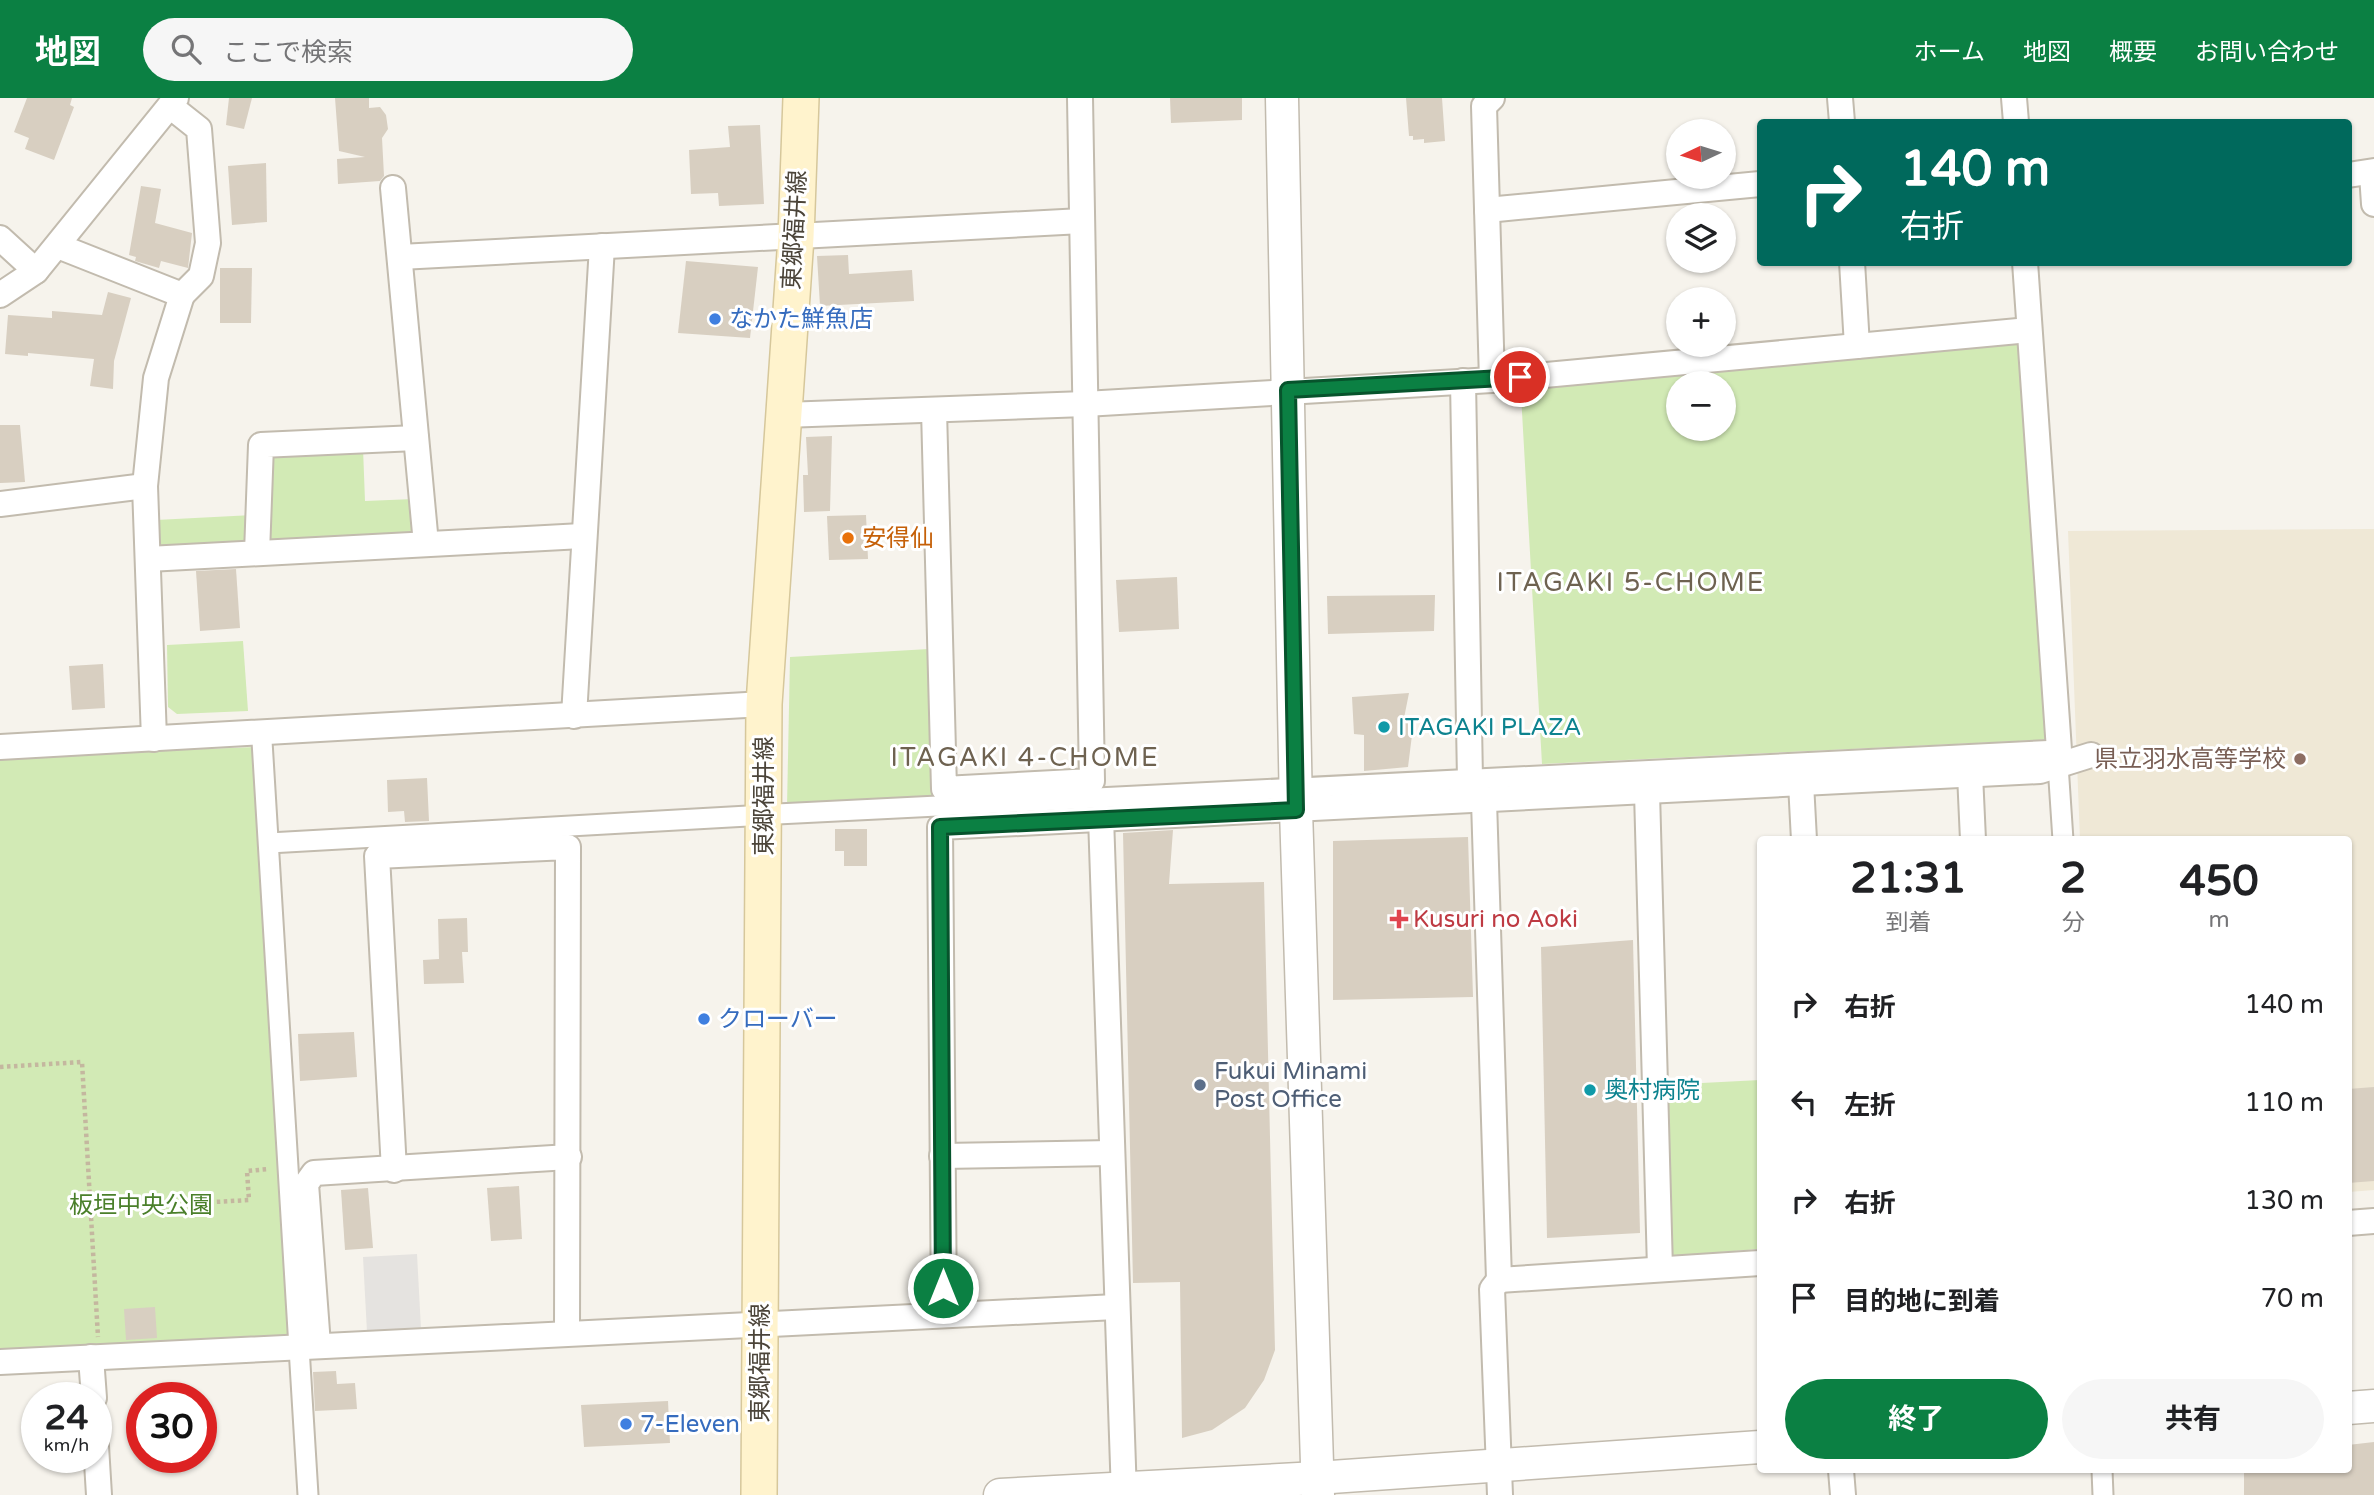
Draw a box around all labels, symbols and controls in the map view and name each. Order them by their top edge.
search box [143,18,633,81]
icon: search [167,30,205,68]
text: 地図 [35,33,101,72]
text: ここで検索 [223,37,353,68]
text: ホーム [1914,38,1985,67]
text: 地図 [2023,38,2071,67]
text: 概要 [2109,38,2157,67]
text: お問い合わせ [2195,38,2339,67]
north arrow [1666,119,1736,189]
map controls [1666,119,1736,441]
text: 140 m [1900,140,2050,199]
icon: right [1785,147,1876,238]
street label: 東郷福井線 [777,169,813,291]
button: layers [1666,203,1736,273]
text: 右折 [1900,208,1964,246]
button: + [1666,287,1736,357]
place label: なかた鮮魚店 [729,305,873,334]
marker: なかた鮮魚店 [707,311,723,327]
pin [1490,347,1550,407]
icon: arrive [1501,358,1539,396]
button: − [1666,371,1736,441]
place label: 安得仙 [862,524,934,553]
marker: 安得仙 [840,530,856,546]
district label: ITAGAKI 5-CHOME [1497,567,1765,598]
place label: ITAGAKI PLAZA [1398,713,1581,742]
marker: ITAGAKI PLAZA [1376,719,1392,735]
street label: 東郷福井線 [750,736,779,856]
district label: ITAGAKI 4-CHOME [890,742,1160,773]
place label: 県立羽水高等学校 [2094,745,2286,774]
marker: 県立羽水高等学校 [2292,751,2308,767]
text: 21:31 [1850,853,1967,904]
text: 2 [2060,853,2086,904]
text: 450 [2180,856,2259,907]
place label: Kusuri no Aoki [1413,905,1578,934]
text: m [2209,906,2230,934]
text: 到着 [1885,909,1931,937]
text: 分 [2062,909,2085,937]
marker: Kusuri no Aoki [1391,911,1407,927]
icon: right [1785,985,1823,1023]
text: 140 m [2244,989,2324,1020]
text: 右折 [1844,992,1896,1023]
place label: クローバー [718,1005,838,1034]
marker: クローバー [696,1011,712,1027]
place label: Fukui Minami Post Office [1214,1057,1367,1114]
place label: 奥村病院 [1604,1076,1700,1105]
marker: Fukui Minami Post Office [1192,1077,1208,1093]
marker: 奥村病院 [1582,1082,1598,1098]
icon: left [1785,1083,1823,1121]
text: 110 m [2244,1087,2324,1118]
text: 左折 [1844,1090,1896,1121]
icon: right [1785,1181,1823,1219]
text: 130 m [2244,1185,2324,1216]
text: 右折 [1844,1188,1896,1219]
park label: 板垣中央公園 [69,1191,213,1220]
position arrow [906,1251,980,1325]
icon: arrive [1785,1279,1823,1317]
text: 70 m [2261,1283,2324,1314]
text: 目的地に到着 [1844,1286,2000,1317]
street label: 東郷福井線 [746,1303,775,1423]
button: 終了 [1785,1379,2048,1459]
button: 共有 [2062,1379,2324,1459]
speed limit sign: 30 [126,1382,217,1473]
text: 24 [45,1397,88,1439]
place label: 7-Eleven [640,1410,740,1439]
marker: 7-Eleven [618,1416,634,1432]
text: km/h [44,1434,89,1456]

